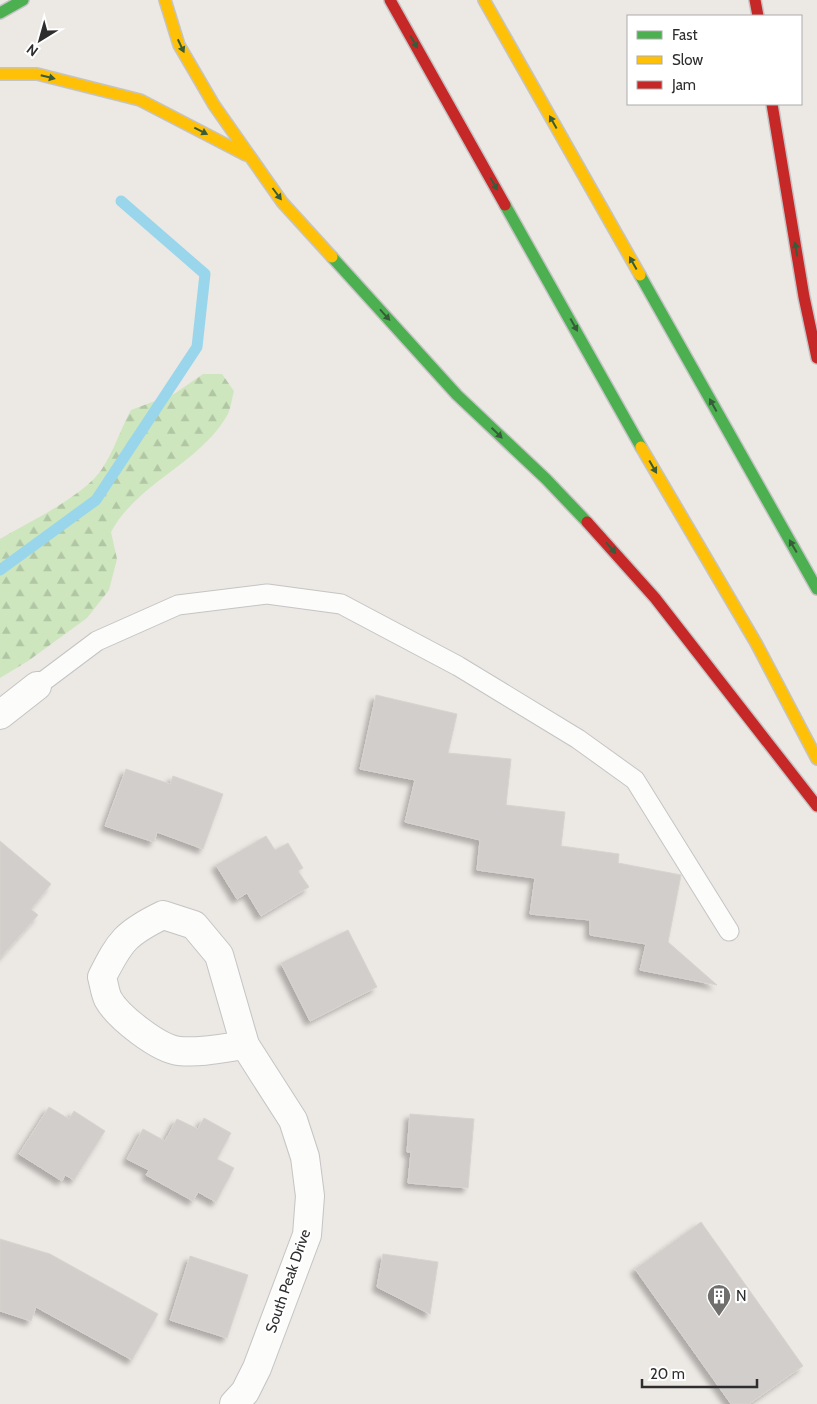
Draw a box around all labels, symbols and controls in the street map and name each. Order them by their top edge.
north arrow [15,15,65,65]
legend [627,15,802,105]
text: Fast [672,26,697,44]
one-way arrow [409,36,418,49]
one-way arrow [177,39,185,53]
text: N [23,40,42,61]
text: Slow [672,51,703,69]
one-way arrow [41,73,56,81]
text: Jam [671,76,696,94]
one-way arrow [549,114,557,129]
one-way arrow [193,127,208,135]
one-way arrow [490,176,498,191]
one-way arrow [272,187,282,201]
one-way arrow [791,241,799,257]
one-way arrow [628,257,637,270]
one-way arrow [379,309,391,321]
one-way arrow [569,319,578,332]
one-way arrow [708,398,717,412]
one-way arrow [491,427,503,439]
one-way arrow [649,461,658,474]
one-way arrow [788,540,797,553]
one-way arrow [605,542,617,554]
street label: South Peak Drive [262,1227,314,1335]
building icon: N [706,1283,732,1317]
place label: N [736,1287,747,1305]
scale bar [642,1356,757,1388]
text: 20 m [650,1365,685,1383]

